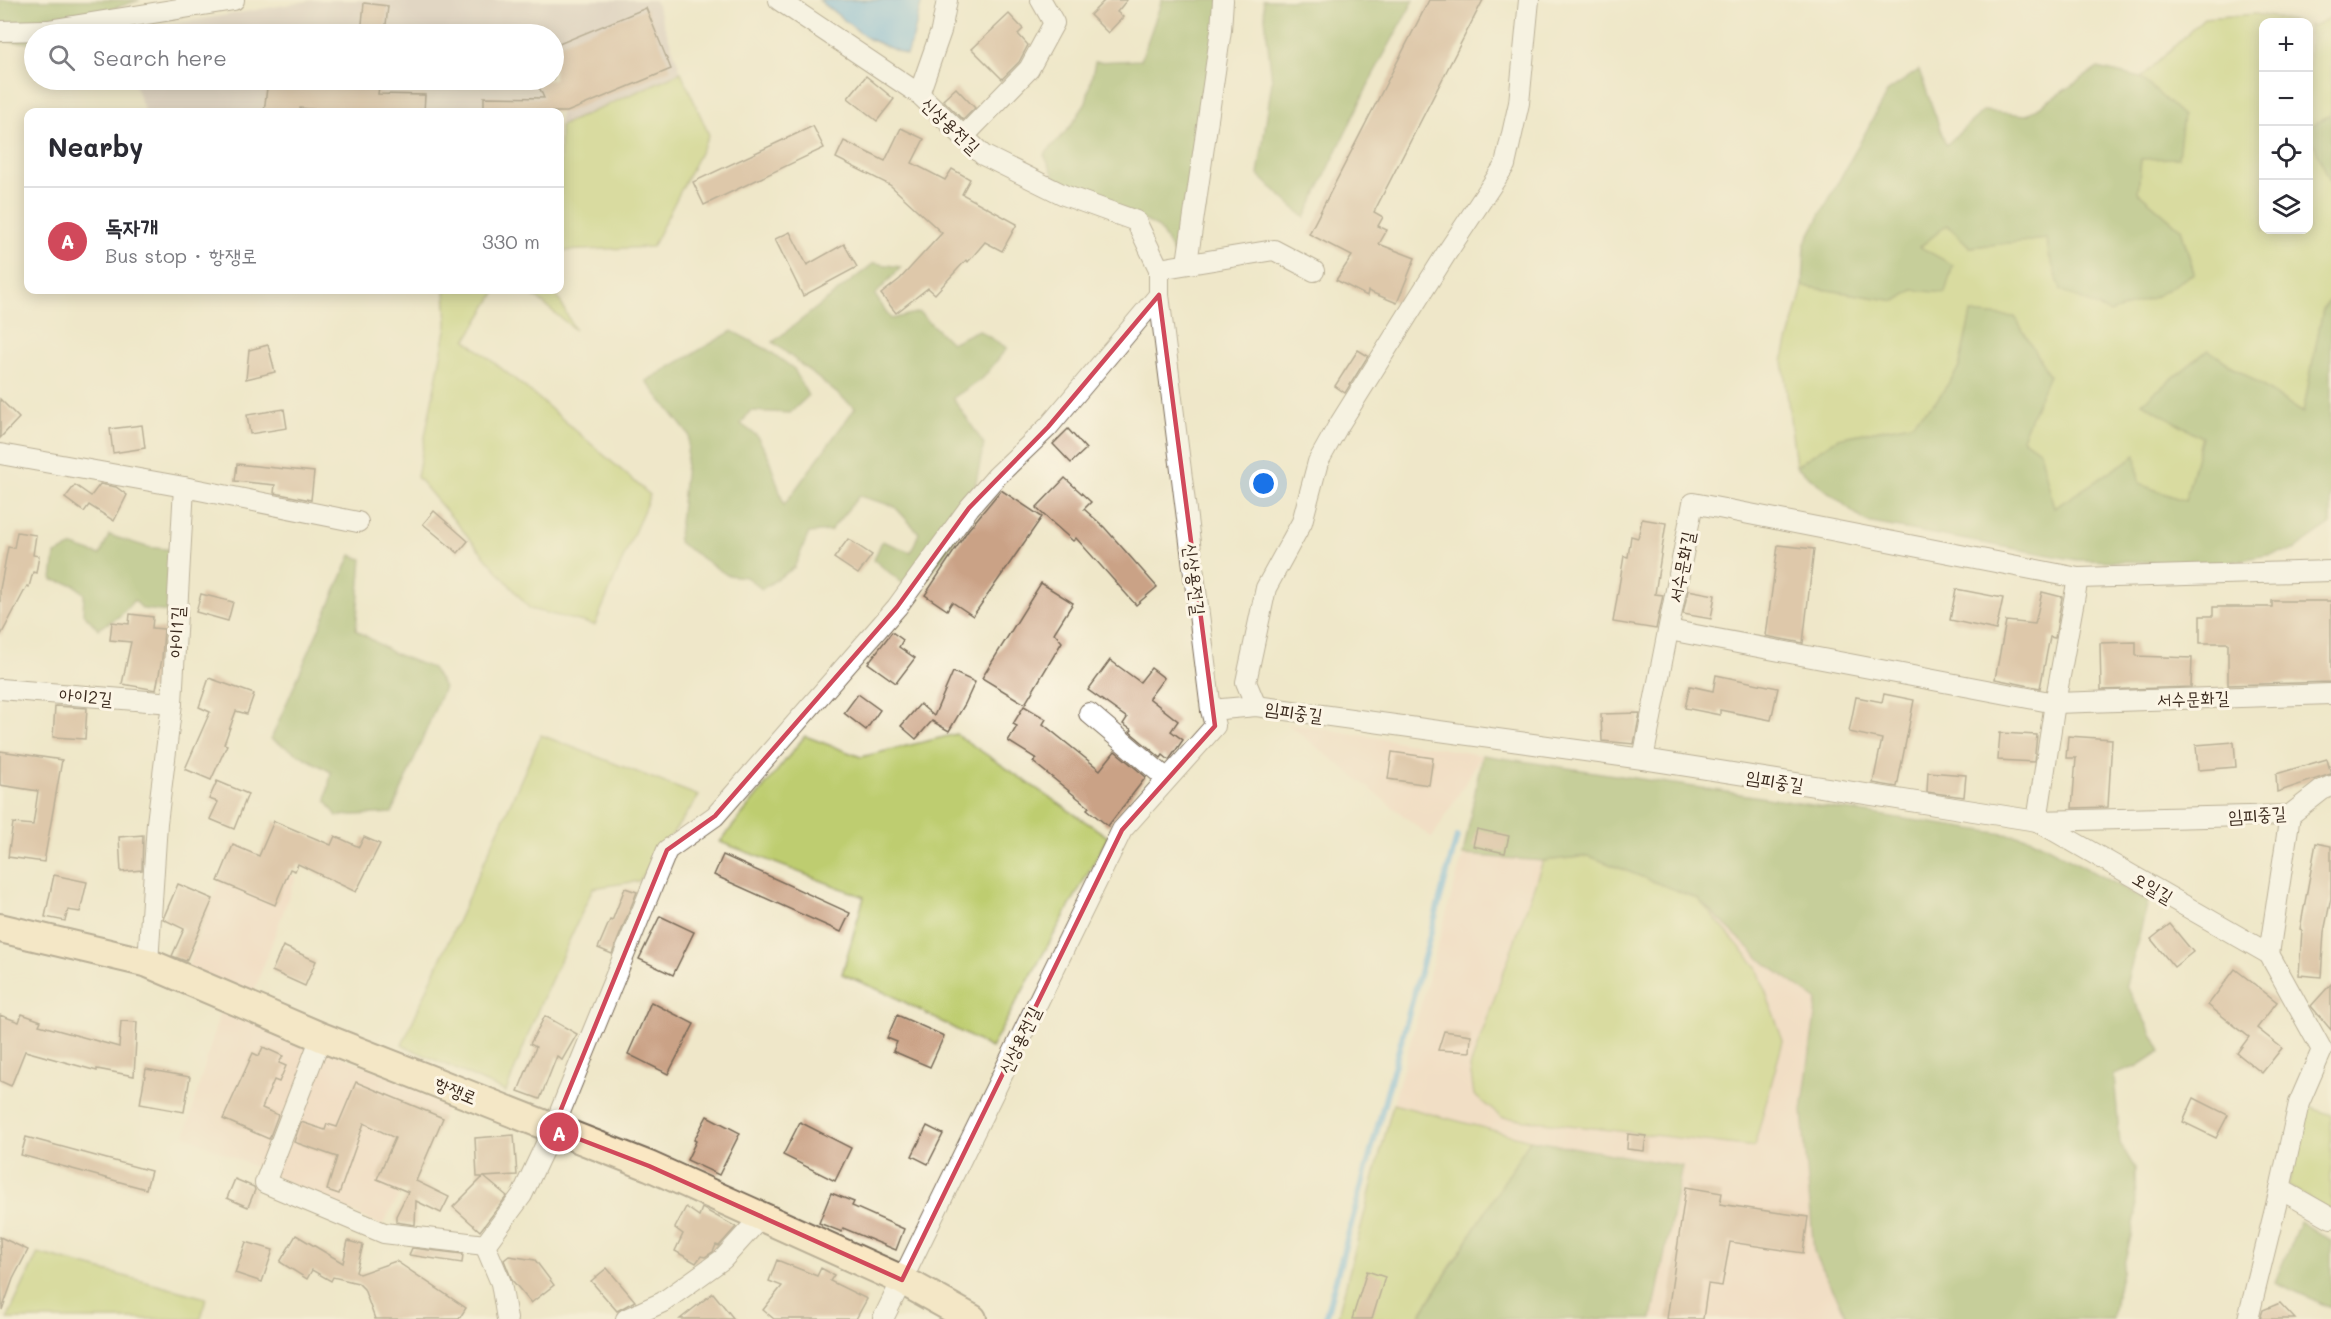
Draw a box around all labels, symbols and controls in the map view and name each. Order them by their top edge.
map controls [2259,18,2313,234]
button: + [2259,18,2313,72]
search box [24,24,564,90]
icon: search [45,41,78,74]
text: Search here [93,43,227,72]
button: − [2259,72,2313,126]
street label: 신상용전길 [916,92,986,159]
button: locate [2259,126,2313,180]
text: Nearby [48,130,143,164]
button: layers [2259,180,2313,234]
text: 독자개 [105,212,158,241]
text: A [61,228,74,254]
text: 330 m [482,228,540,254]
text: Bus stop · 항쟁로 [105,242,257,268]
your location [1249,469,1278,498]
street label: 서수문화길 [1662,529,1700,605]
street label: 신상용전길 [1179,542,1211,617]
street label: 아이1길 [163,605,189,658]
street label: 아이2길 [58,682,114,710]
street label: 서수문화길 [2156,685,2230,711]
street label: 임피중길 [1264,695,1325,727]
street label: 임피중길 [1745,764,1806,796]
street label: 임피중길 [2227,800,2287,828]
street label: 오일길 [2128,866,2178,909]
street label: 신상용전길 [992,1002,1046,1078]
street label: 항쟁로 [431,1071,481,1109]
pin: A [540,1110,578,1154]

